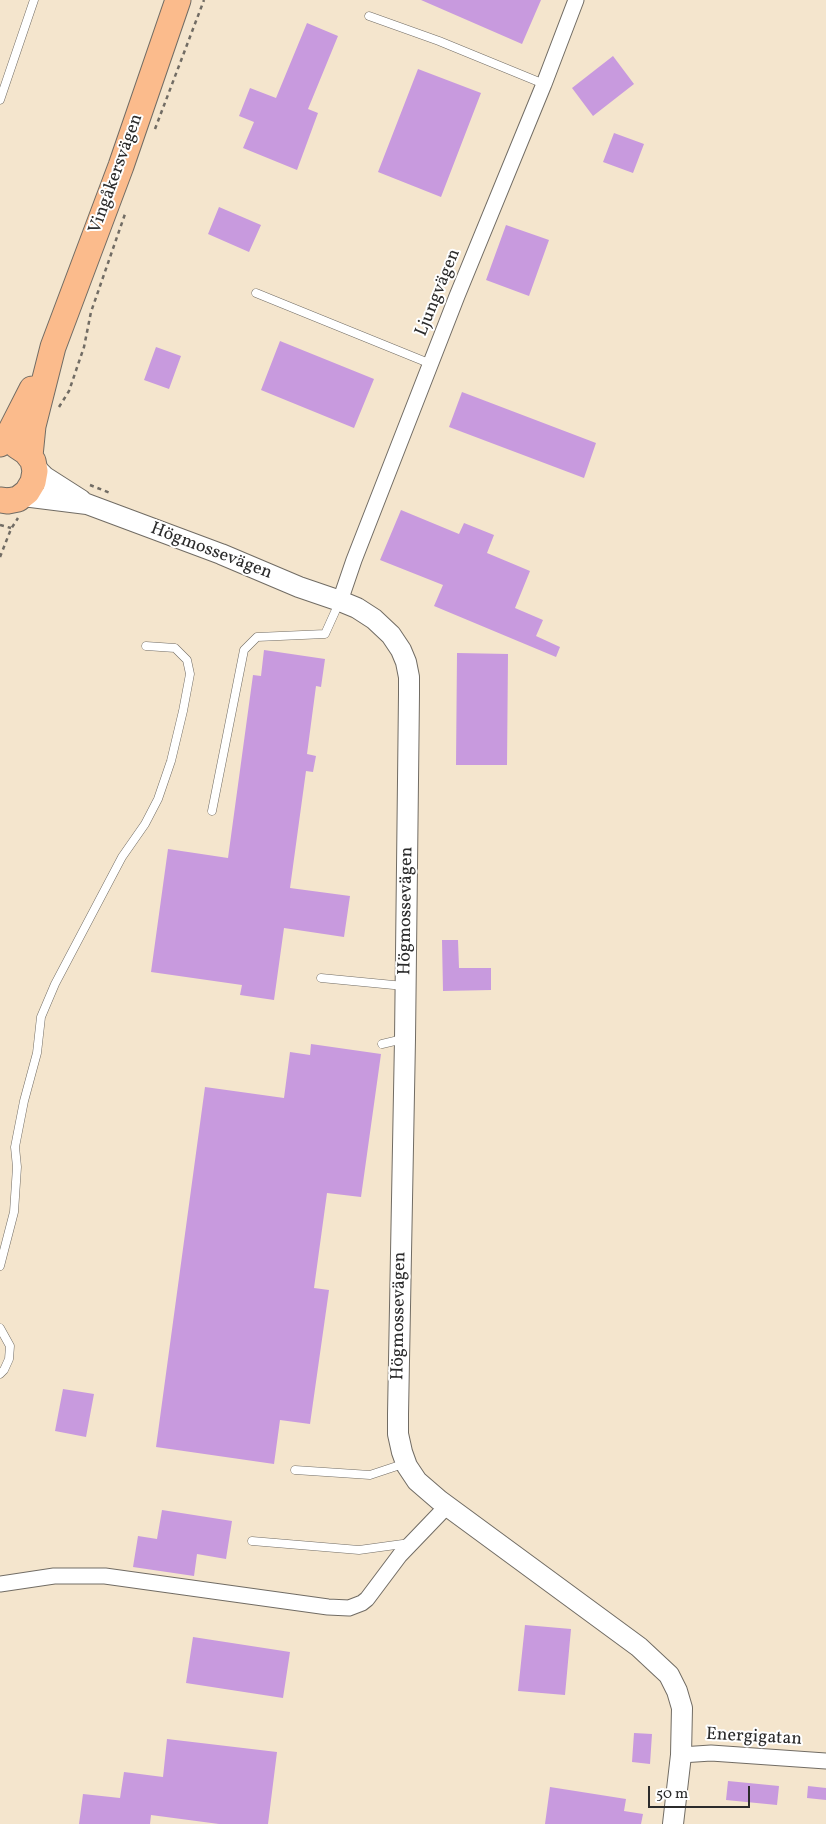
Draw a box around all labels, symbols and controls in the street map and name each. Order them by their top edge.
street label: Vingåkersvägen [85,111,149,237]
street label: Ljungvägen [412,246,466,340]
street label: Högmossevägen [147,519,275,585]
street label: Högmossevägen [395,847,419,975]
street label: Högmossevägen [388,1252,412,1380]
street label: Energigatan [705,1725,803,1751]
scale bar [651,1776,754,1808]
text: 50 m [656,1784,688,1805]

